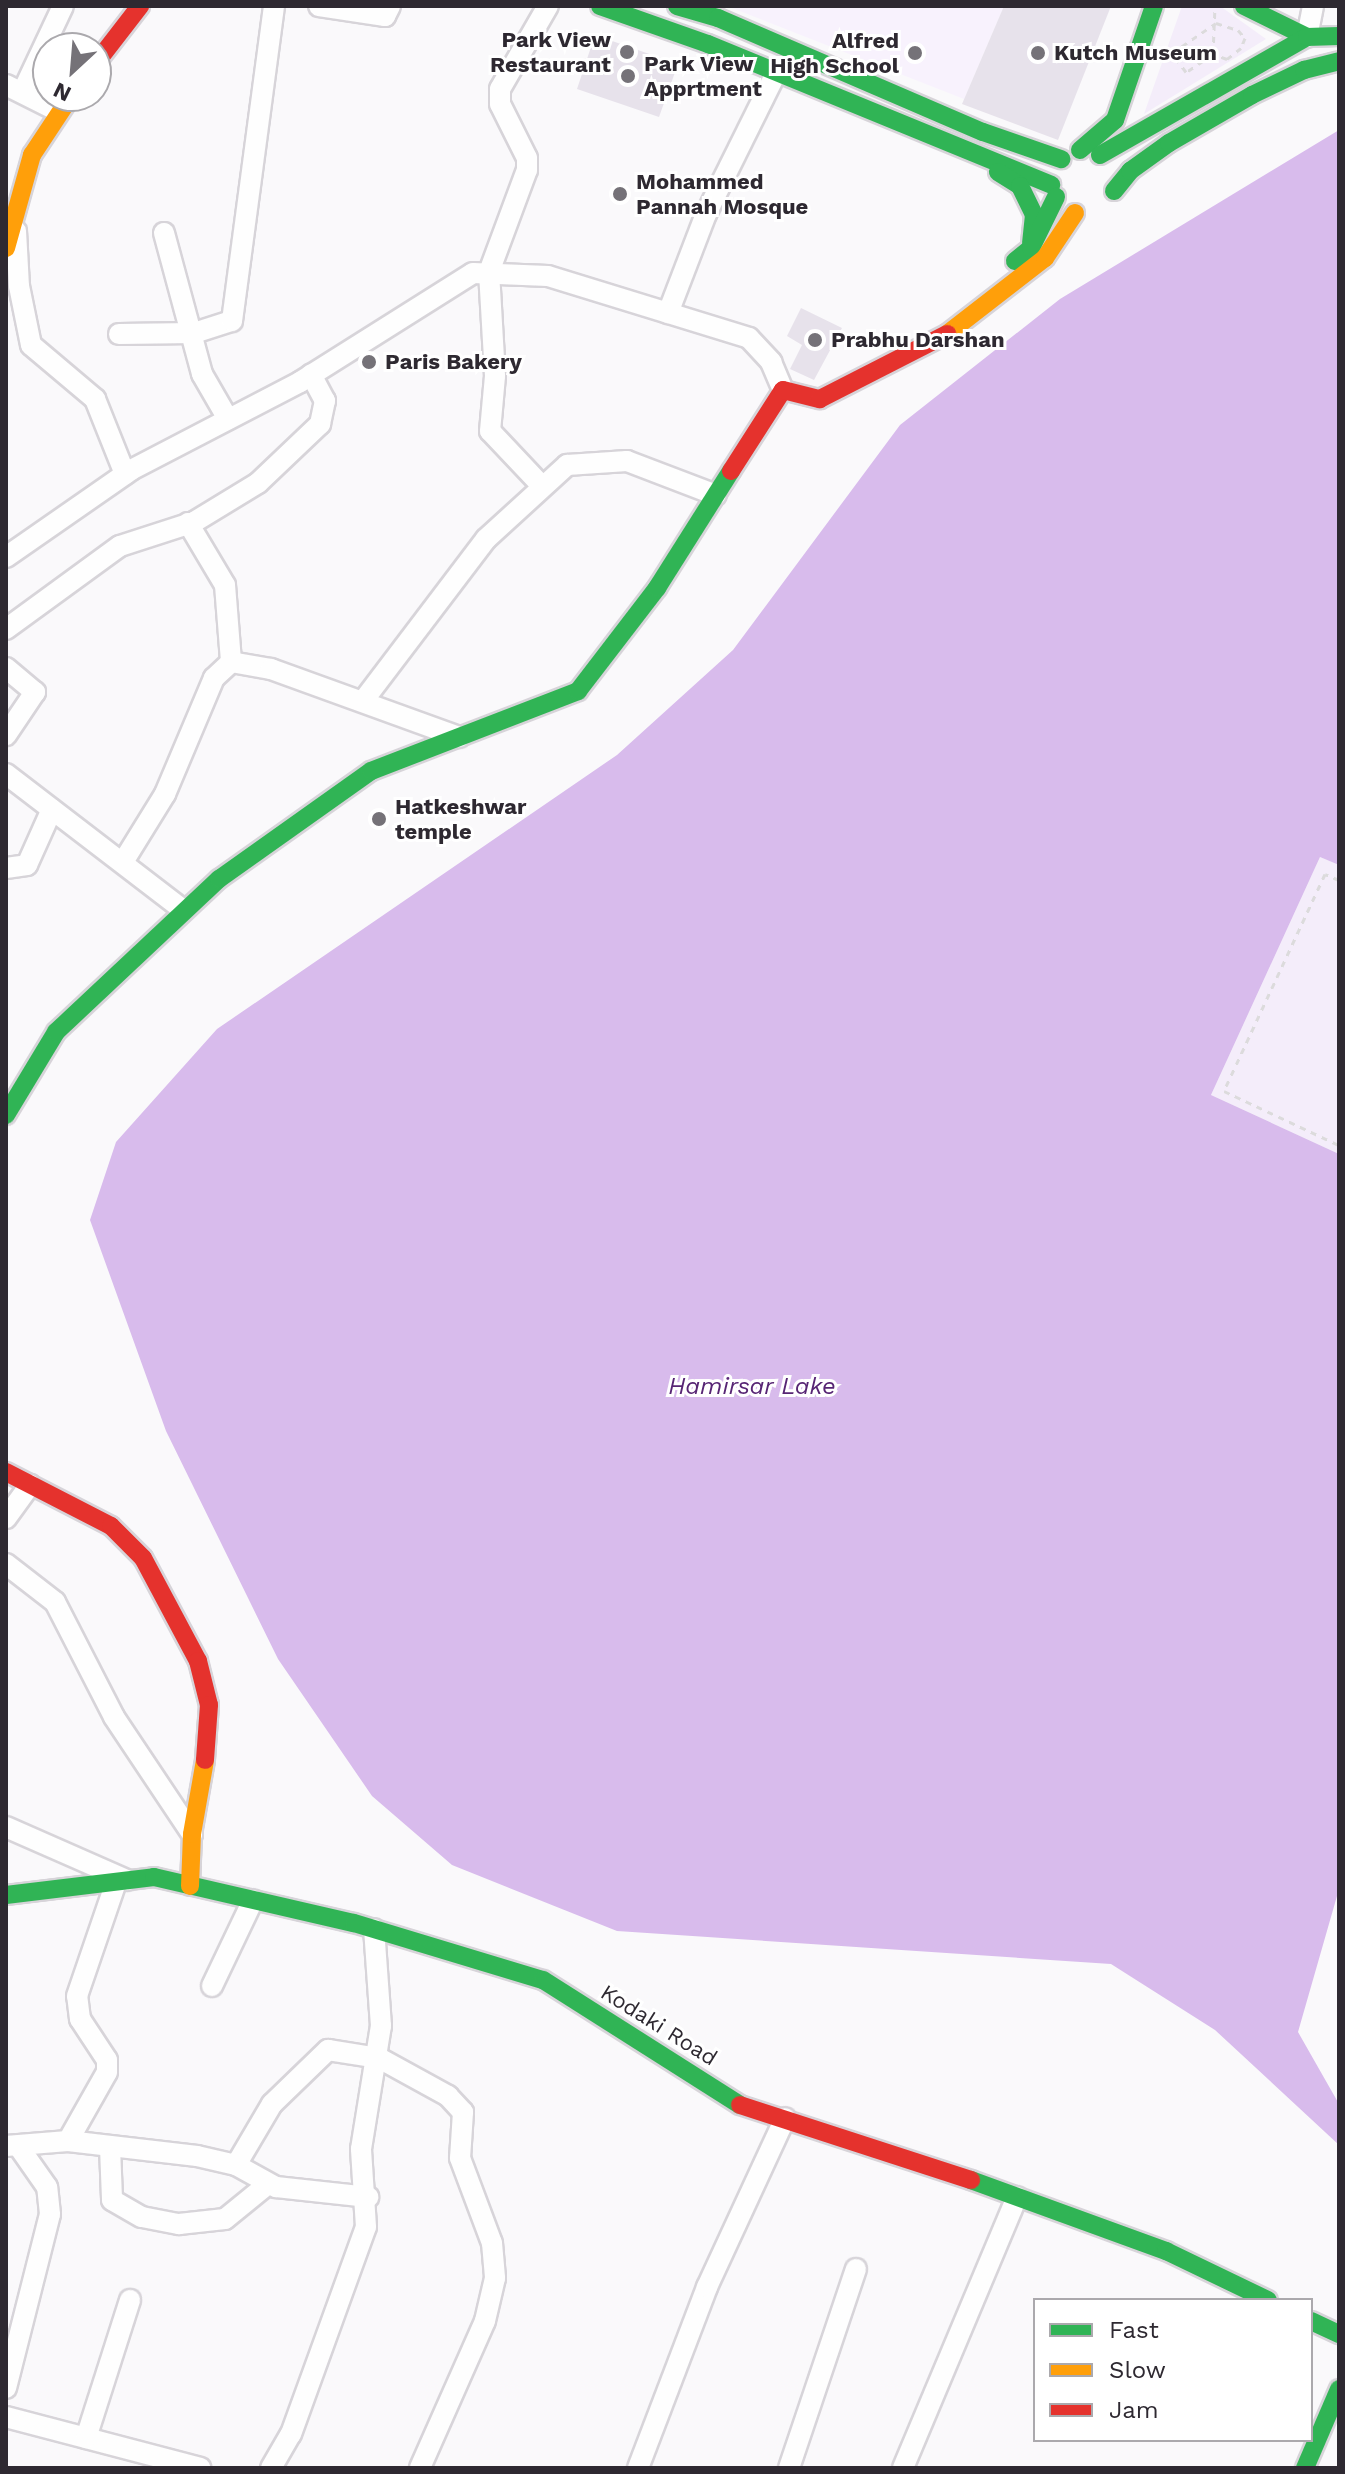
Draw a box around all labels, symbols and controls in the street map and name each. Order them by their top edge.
place label: Park View Restaurant [490,26,611,78]
place label: Alfred High School [770,27,899,78]
north arrow [32,32,112,112]
place label: Kutch Museum [1054,40,1217,66]
marker: Park View Restaurant [618,43,636,61]
marker: Alfred High School [906,44,924,62]
marker: Kutch Museum [1029,44,1047,62]
place label: Park View Apprtment [644,50,762,102]
marker: Park View Apprtment [619,67,637,85]
text: N [49,77,75,107]
place label: Mohammed Pannah Mosque [636,168,808,220]
marker: Mohammed Pannah Mosque [611,185,629,203]
place label: Prabhu Darshan [831,327,1005,353]
marker: Prabhu Darshan [806,331,824,349]
place label: Paris Bakery [385,349,522,375]
marker: Paris Bakery [360,353,378,371]
place label: Hatkeshwar temple [395,793,526,844]
marker: Hatkeshwar temple [370,810,388,828]
water label: Hamirsar Lake [668,1373,836,1401]
street label: Kodaki Road [596,1979,722,2071]
legend [1033,2298,1313,2442]
text: Fast [1109,2316,1159,2344]
text: Slow [1109,2356,1166,2384]
text: Jam [1109,2396,1159,2424]

